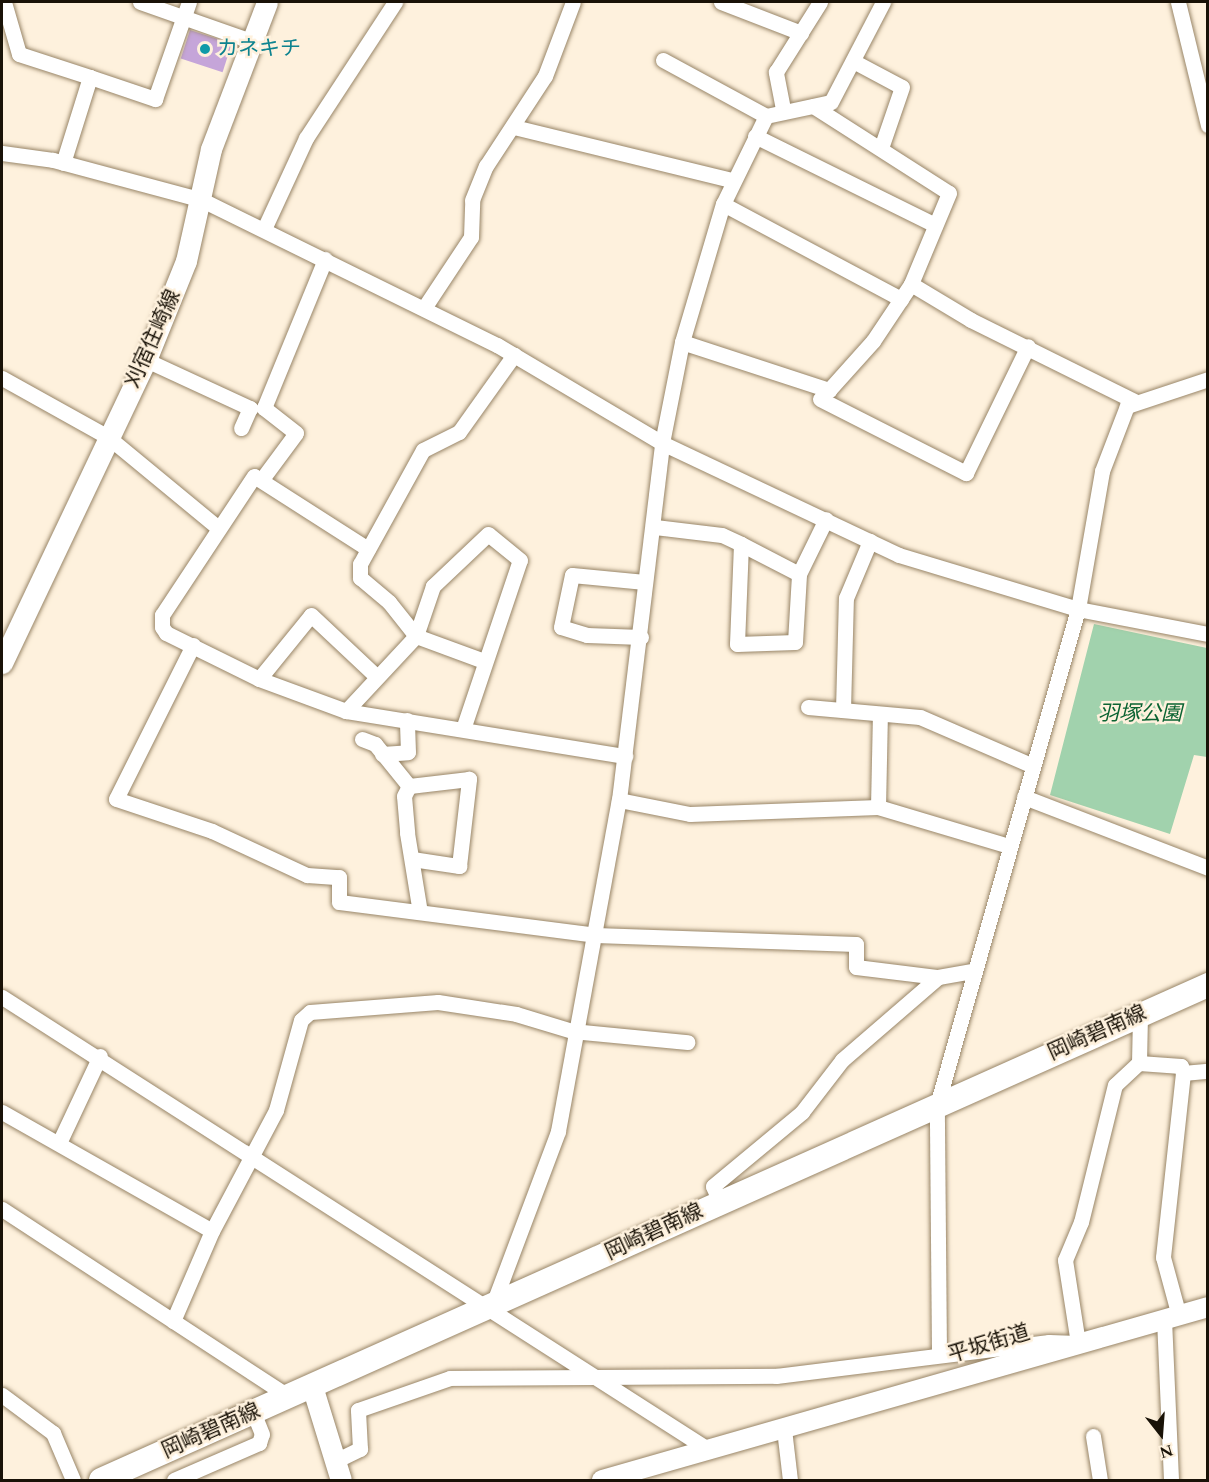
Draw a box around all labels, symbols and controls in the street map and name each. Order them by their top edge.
place label: カネキチ [217,36,301,62]
marker: カネキチ [198,42,212,56]
street label: 刈宿住崎線 [120,286,186,392]
park label: 羽塚公園 [1098,701,1182,727]
street label: 岡崎碧南線 [1044,1000,1150,1066]
street label: 岡崎碧南線 [601,1198,707,1266]
street label: 平坂街道 [945,1320,1033,1368]
street label: 岡崎碧南線 [158,1398,264,1464]
north arrow [1131,1404,1191,1464]
text: N [1157,1438,1176,1465]

